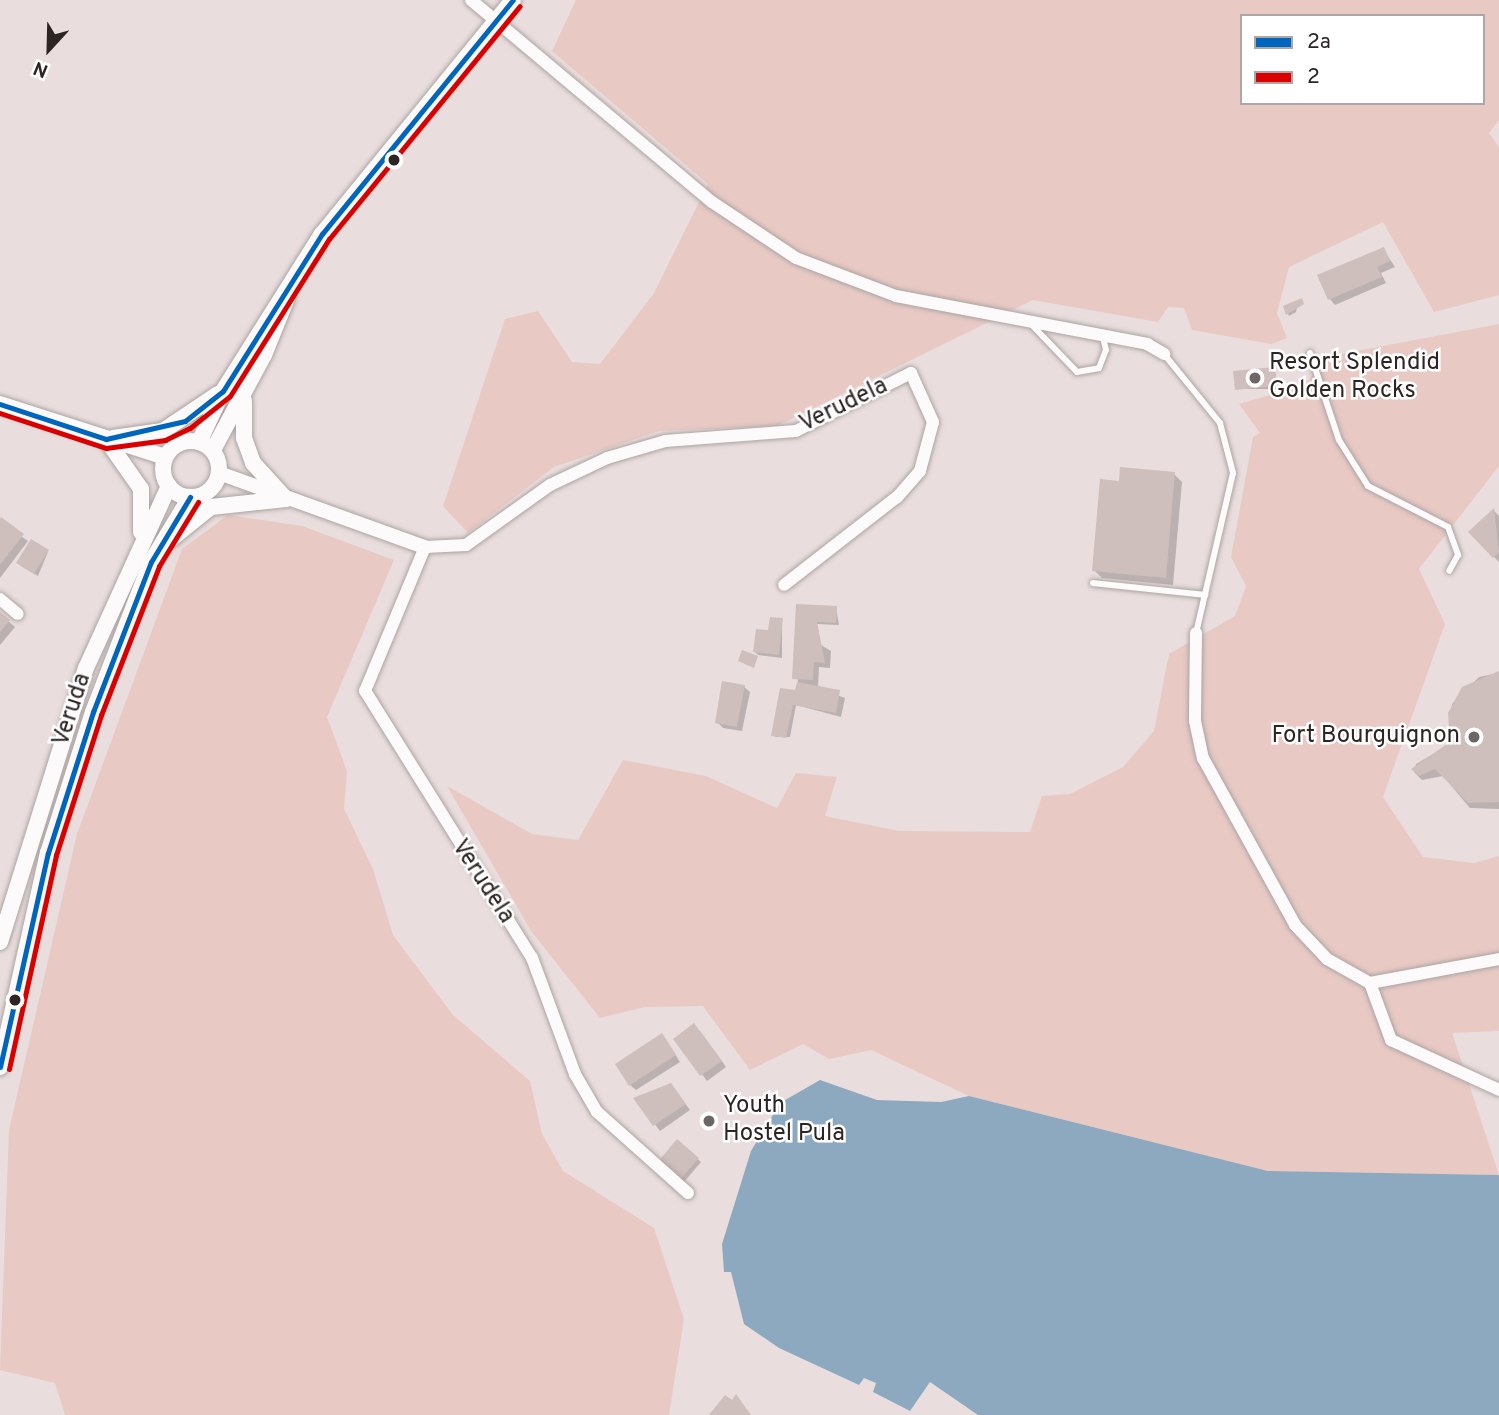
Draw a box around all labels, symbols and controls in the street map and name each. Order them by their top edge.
north arrow [14,14,84,84]
legend [1240,14,1485,105]
text: 2a [1307,29,1331,56]
text: N [30,55,52,82]
text: 2 [1307,64,1320,91]
unlabelled marker [387,153,401,167]
place label: Resort Splendid Golden Rocks [1269,350,1440,406]
marker: Resort Splendid Golden Rocks [1247,370,1263,386]
street label: Verudela [795,372,893,440]
street label: Veruda [48,670,98,750]
place label: Fort Bourguignon [1272,723,1460,751]
marker: Fort Bourguignon [1466,729,1482,745]
street label: Verudela [444,835,520,929]
unlabelled marker [8,993,22,1007]
place label: Youth Hostel Pula [723,1093,845,1149]
marker: Youth Hostel Pula [701,1113,717,1129]

